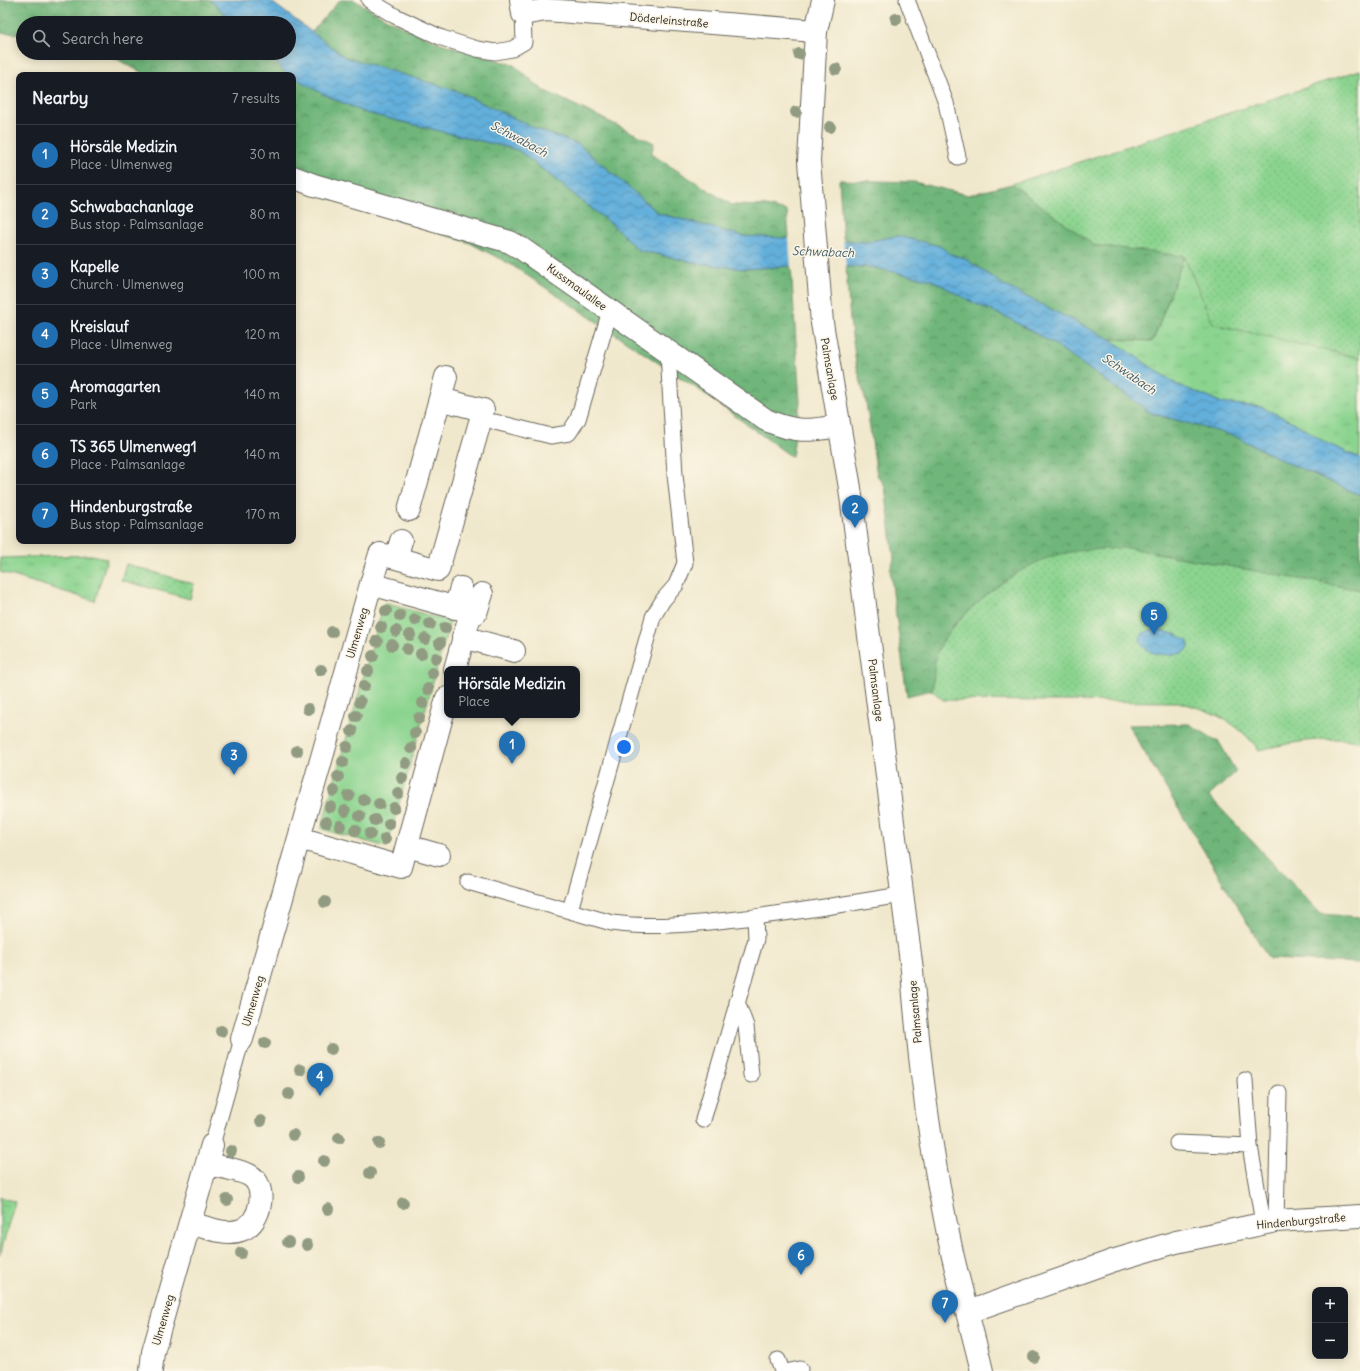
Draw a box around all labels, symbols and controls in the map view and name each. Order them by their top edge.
street label: Döderleinstraße [629,10,709,30]
search box [16,16,296,60]
icon: search [30,27,52,49]
text: Search here [62,29,143,48]
text: Nearby [32,87,88,109]
text: 7 results [232,90,280,107]
water label: Schwabach [488,117,551,160]
text: Hörsäle Medizin [70,137,177,156]
text: 1 [42,146,48,163]
text: 30 m [250,146,280,163]
text: Place · Ulmenweg [70,156,173,173]
text: Schwabachanlage [70,197,194,216]
text: 2 [41,206,49,223]
text: 80 m [249,206,280,223]
text: Bus stop · Palmsanlage [70,216,204,233]
water label: Schwabach [792,243,856,260]
text: Kapelle [70,257,119,276]
street label: Kussmaulallee [544,260,610,314]
text: 3 [41,266,49,283]
text: 100 m [243,266,280,283]
text: Church · Ulmenweg [70,276,184,293]
text: Kreislauf [70,317,129,336]
text: 4 [41,326,49,343]
text: 120 m [245,326,280,343]
text: Place · Ulmenweg [70,336,173,353]
street label: Palmsanlage [818,337,842,401]
water label: Schwabach [1099,350,1160,398]
text: Aromagarten [70,377,160,396]
text: 5 [41,386,49,403]
text: 140 m [244,386,280,403]
text: Park [70,396,97,413]
text: TS 365 Ulmenweg1 [70,437,197,456]
text: 6 [41,446,49,463]
text: 140 m [244,446,280,463]
text: Place · Palmsanlage [70,456,185,473]
pin: 2 [842,495,868,528]
text: Hindenburgstraße [70,497,192,516]
text: 7 [42,506,48,523]
text: 170 m [245,506,280,523]
text: Bus stop · Palmsanlage [70,516,204,533]
pin: 5 [1141,602,1167,635]
street label: Ulmenweg [343,606,371,660]
street label: Palmsanlage [865,658,887,722]
popup [444,666,580,718]
text: Hörsäle Medizin [458,674,566,693]
text: Place [458,693,490,710]
pin: 1 [499,731,525,764]
your location [614,737,634,757]
pin: 3 [221,742,247,775]
street label: Ulmenweg [239,974,267,1028]
street label: Palmsanlage [905,980,925,1044]
pin: 4 [307,1063,333,1096]
street label: Hindenburgstraße [1256,1210,1346,1232]
pin: 6 [788,1242,814,1275]
map controls [1312,1287,1348,1359]
button: + [1312,1287,1348,1323]
pin: 7 [932,1290,958,1323]
street label: Ulmenweg [149,1293,177,1347]
button: − [1312,1323,1348,1359]

